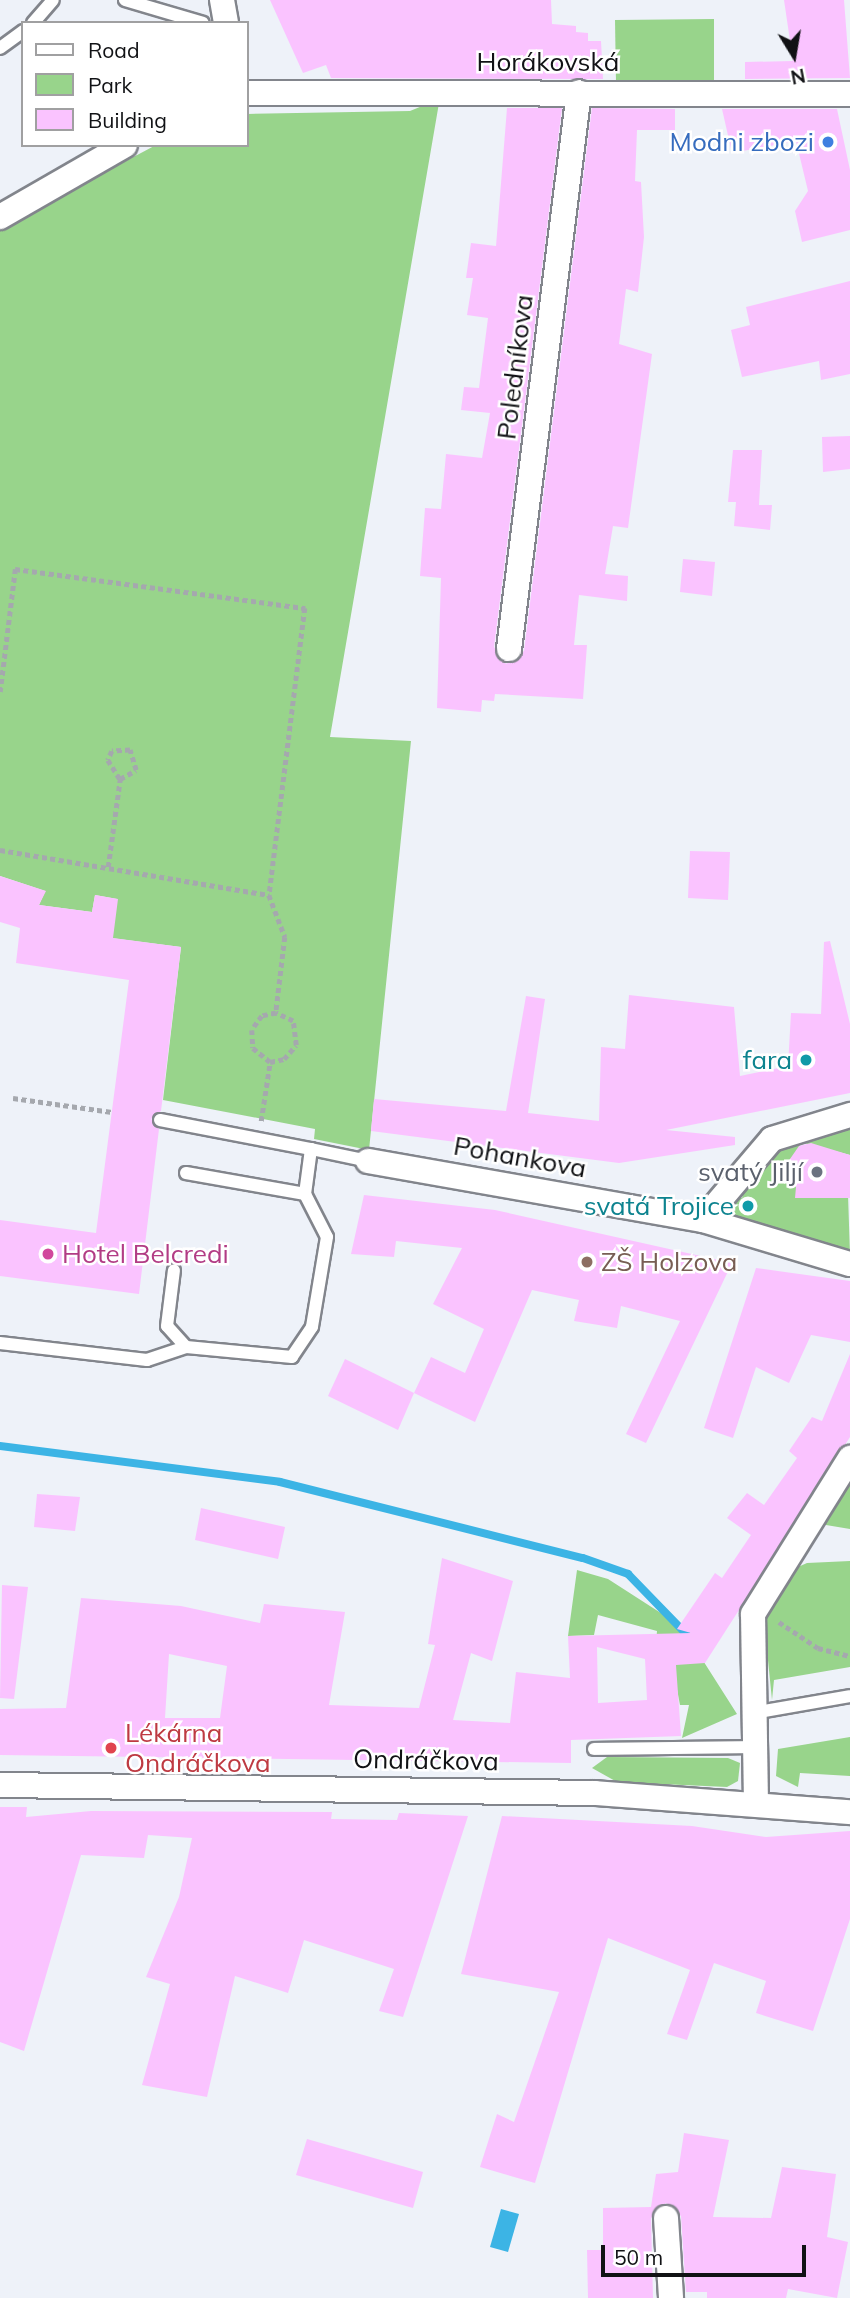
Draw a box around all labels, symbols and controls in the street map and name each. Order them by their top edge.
legend [21,21,248,147]
north arrow [759,21,829,91]
text: Road [88,37,139,63]
street label: Horákovská [477,46,619,78]
text: N [789,63,807,90]
text: Park [88,72,132,98]
text: Building [88,107,167,133]
place label: Modni zbozi [670,126,814,158]
marker: Modni zbozi [820,134,836,150]
street label: Poledníkova [491,293,539,441]
place label: fara [743,1044,792,1076]
marker: fara [798,1052,814,1068]
street label: Pohankova [451,1130,589,1184]
place label: svatý Jiljí [698,1156,803,1188]
marker: svatý Jiljí [809,1164,825,1180]
place label: svatá Trojice [584,1190,734,1222]
marker: svatá Trojice [740,1198,756,1214]
place label: Hotel Belcredi [62,1238,229,1270]
marker: Hotel Belcredi [40,1246,56,1262]
place label: ZŠ Holzova [601,1246,737,1278]
marker: ZŠ Holzova [579,1254,595,1270]
place label: Lékárna Ondráčkova [125,1717,271,1778]
marker: Lékárna Ondráčkova [103,1740,119,1756]
street label: Ondráčkova [353,1743,499,1777]
scale bar [605,2232,810,2276]
text: 50 m [614,2244,663,2270]

